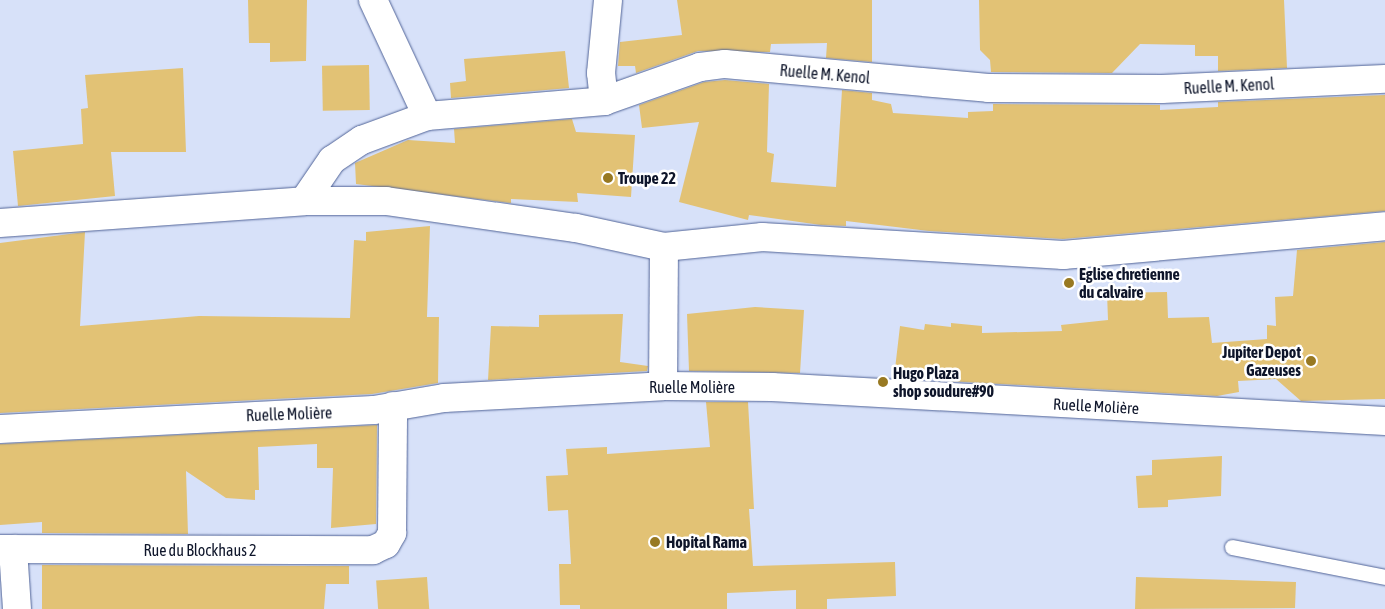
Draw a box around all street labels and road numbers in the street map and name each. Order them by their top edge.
street label: Ruelle M. Kenol [779,60,871,88]
street label: Ruelle M. Kenol [1183,74,1275,98]
street label: Ruelle Molière [649,377,735,397]
street label: Ruelle Molière [1052,394,1140,418]
street label: Ruelle Molière [246,403,332,425]
street label: Rue du Blockhaus 2 [143,540,257,560]

